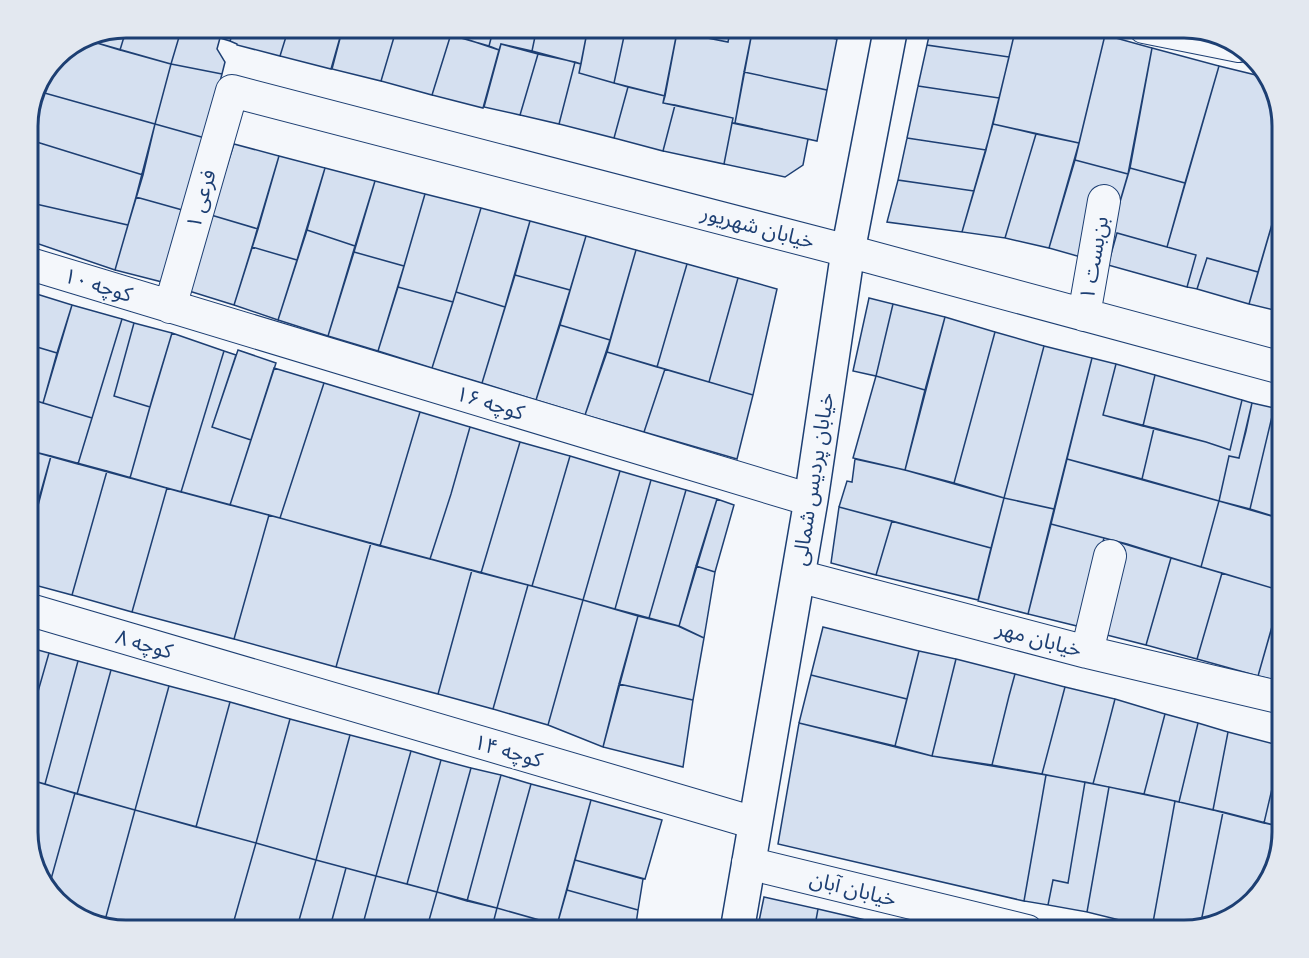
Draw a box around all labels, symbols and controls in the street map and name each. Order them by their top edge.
street label: فرعی ۱ [181,167,224,232]
street label: خیابان شهریور [697,200,817,257]
street label: بن‌بست ۱ [1075,214,1116,302]
street label: کوچه ۱۰ [60,263,135,310]
street label: کوچه ۱۶ [452,381,527,428]
street label: خیابان پردیس شمالی [787,391,841,568]
street label: خیابان مهر [992,616,1084,665]
street label: کوچه ۸ [112,624,176,667]
street label: کوچه ۱۴ [470,730,545,775]
street label: خیابان آبان [806,867,899,914]

